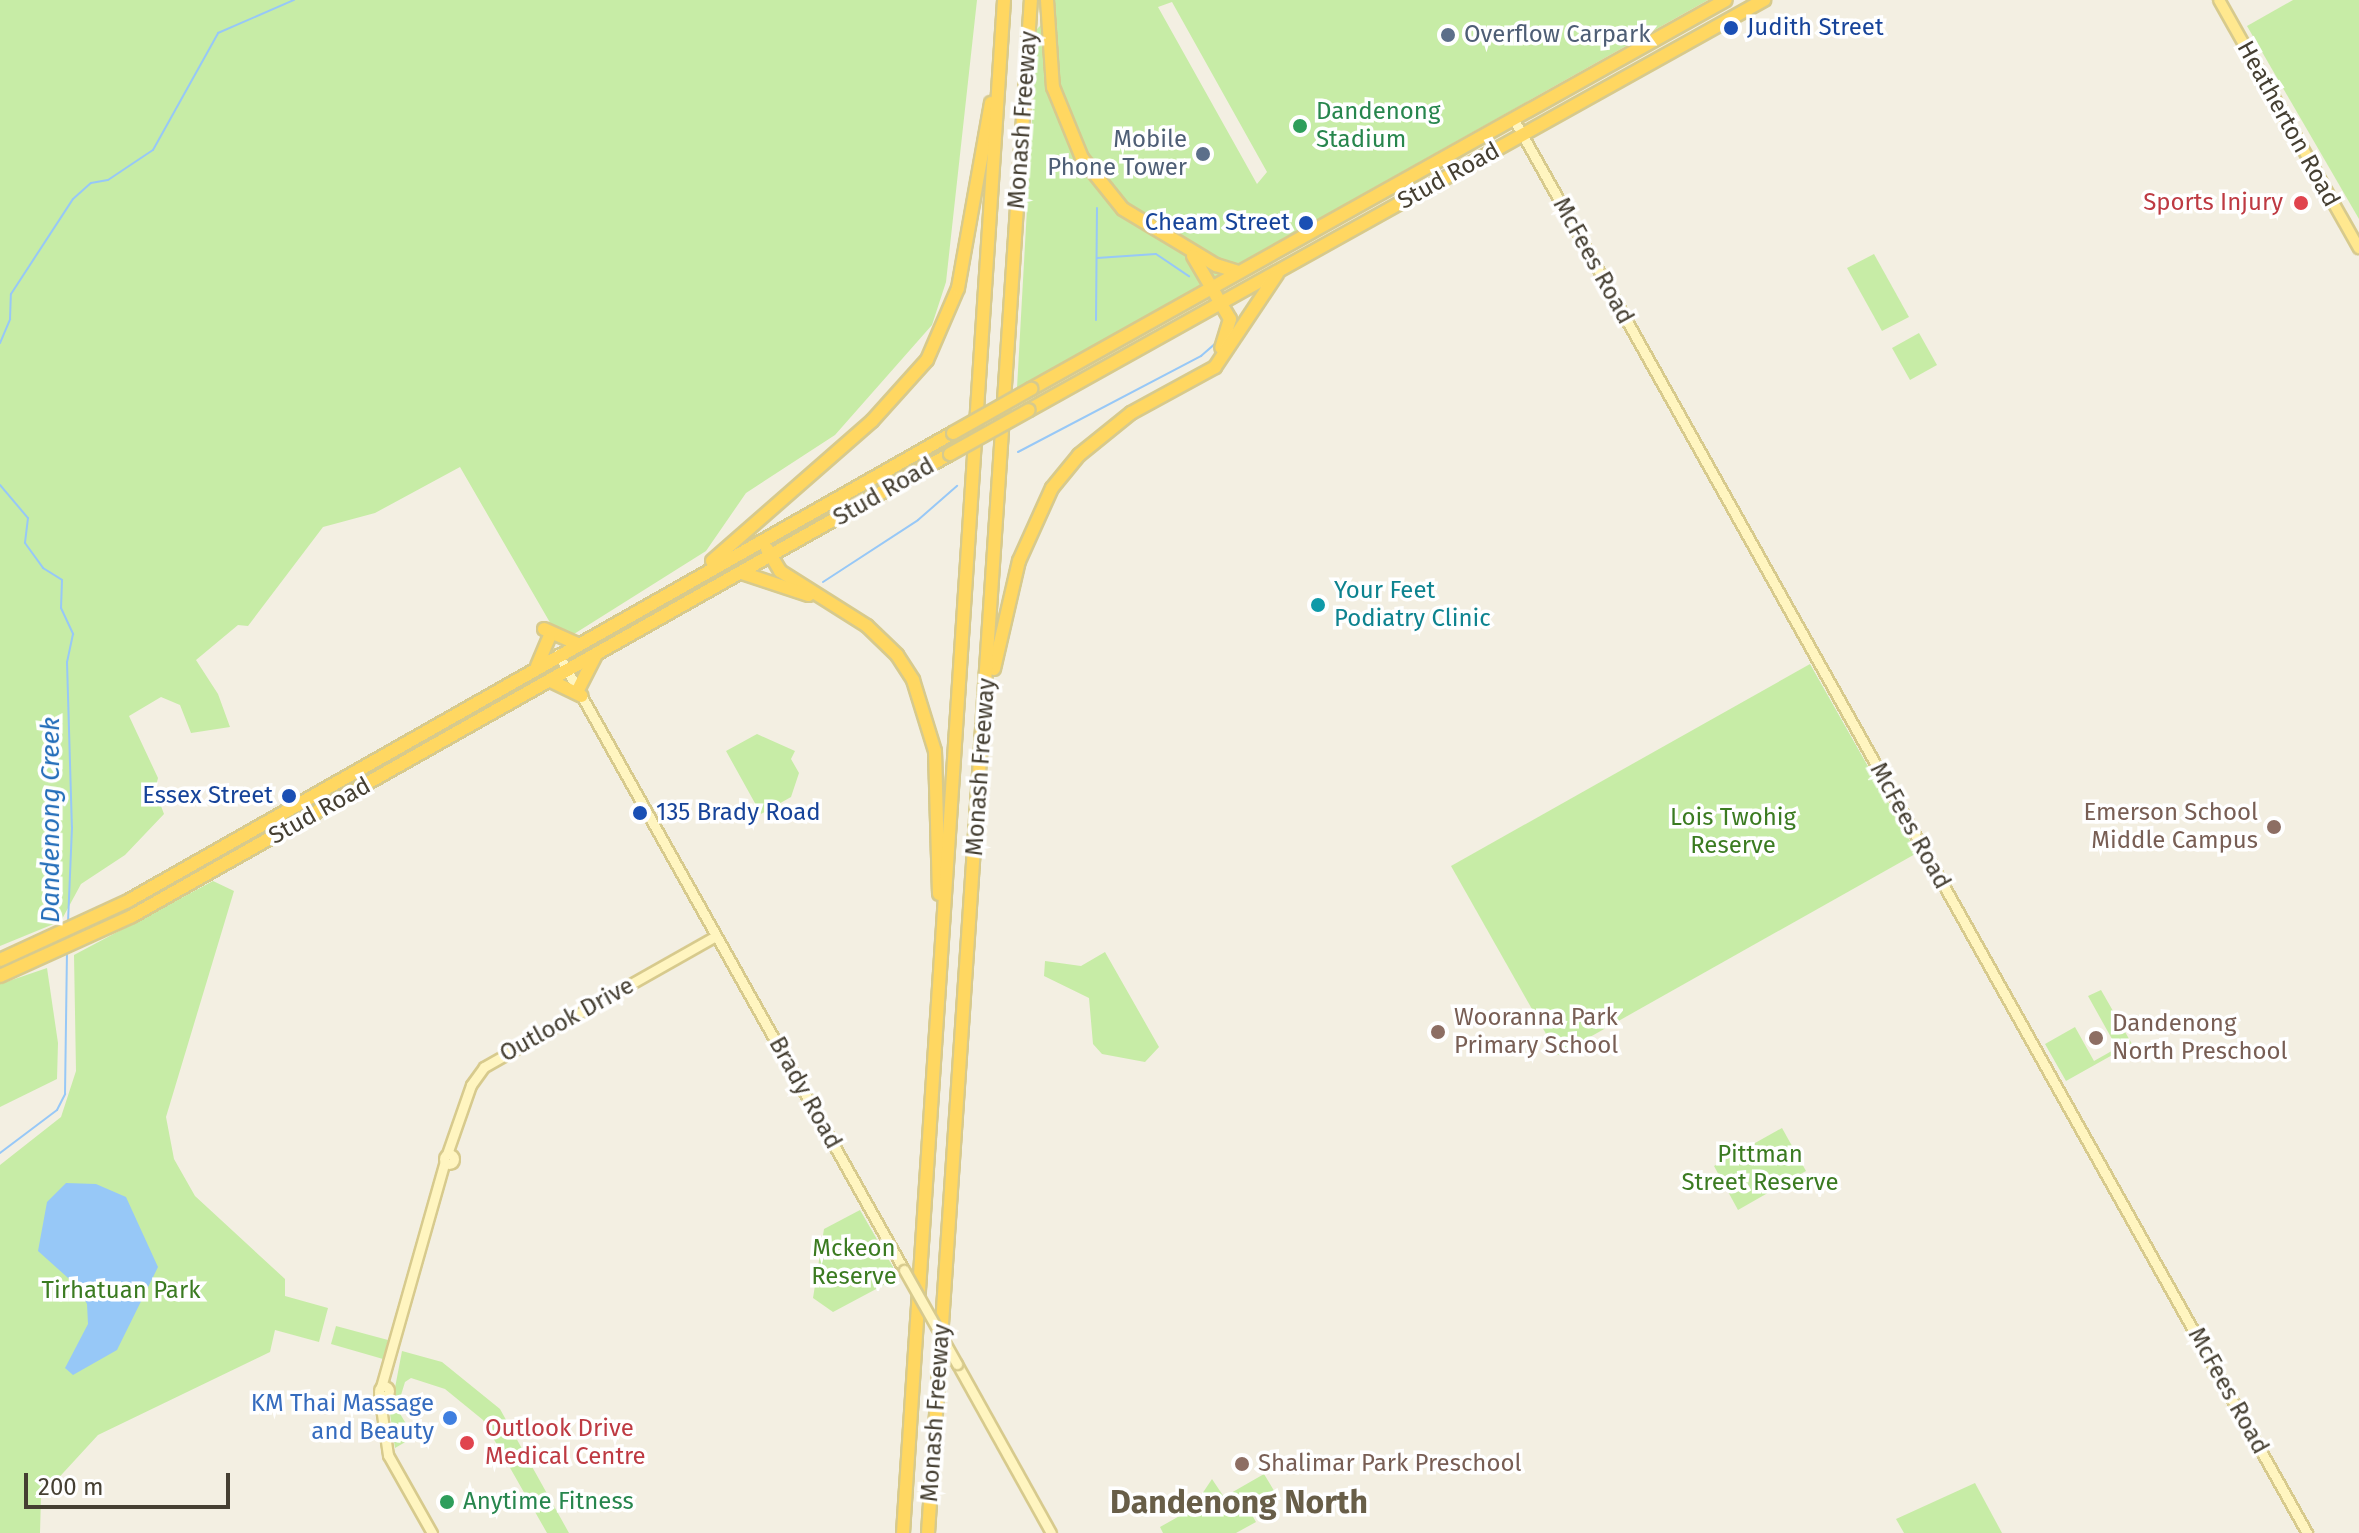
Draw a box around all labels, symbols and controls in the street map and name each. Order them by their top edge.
place label: Judith Street [1747,14,1884,42]
marker: Judith Street [1722,19,1740,37]
place label: Overflow Carpark [1464,21,1650,49]
marker: Overflow Carpark [1439,26,1457,44]
street label: Monash Freeway [1002,30,1044,210]
street label: Heatherton Road [2230,36,2346,212]
place label: Dandenong Stadium [1316,98,1440,154]
marker: Dandenong Stadium [1291,117,1309,135]
place label: Mobile Phone Tower [1047,126,1187,182]
street label: Stud Road [1393,136,1505,216]
marker: Mobile Phone Tower [1194,145,1212,163]
place label: Sports Injury [2143,189,2283,217]
marker: Sports Injury [2290,192,2312,214]
street label: McFees Road [1546,193,1640,329]
place label: Cheam Street [1145,209,1290,237]
marker: Cheam Street [1297,214,1315,232]
street label: Stud Road [828,452,940,532]
place label: Your Feet Podiatry Clinic [1334,577,1491,633]
marker: Your Feet Podiatry Clinic [1309,596,1327,614]
street label: Monash Freeway [960,677,1002,857]
water label: Dandenong Creek [35,717,67,923]
street label: McFees Road [1863,758,1957,894]
street label: Stud Road [264,771,376,851]
place label: Essex Street [142,782,273,810]
marker: Essex Street [280,787,298,805]
place label: 135 Brady Road [656,799,821,827]
place label: Emerson School Middle Campus [2084,799,2258,855]
marker: 135 Brady Road [631,804,649,822]
park label: Lois Twohig Reserve [1670,804,1796,860]
marker: Emerson School Middle Campus [2265,818,2283,836]
street label: Outlook Drive [495,971,639,1069]
place label: Wooranna Park Primary School [1454,1004,1618,1060]
place label: Dandenong North Preschool [2112,1010,2288,1066]
marker: Wooranna Park Primary School [1429,1023,1447,1041]
marker: Dandenong North Preschool [2087,1029,2105,1047]
street label: Brady Road [762,1032,848,1154]
park label: Pittman Street Reserve [1681,1141,1839,1197]
park label: Mckeon Reserve [811,1235,897,1291]
park label: Tirhatuan Park [42,1277,200,1305]
street label: Monash Freeway [915,1323,957,1503]
street label: McFees Road [2181,1323,2275,1459]
place label: KM Thai Massage and Beauty [251,1390,434,1446]
marker: KM Thai Massage and Beauty [441,1409,459,1427]
place label: Outlook Drive Medical Centre [485,1415,646,1471]
marker: Outlook Drive Medical Centre [456,1432,478,1454]
place label: Shalimar Park Preschool [1258,1450,1521,1478]
marker: Shalimar Park Preschool [1233,1455,1251,1473]
scale bar [28,1457,234,1507]
text: 200 m [38,1473,104,1501]
district label: Dandenong North [1110,1483,1368,1521]
place label: Anytime Fitness [463,1488,634,1516]
marker: Anytime Fitness [438,1493,456,1511]

